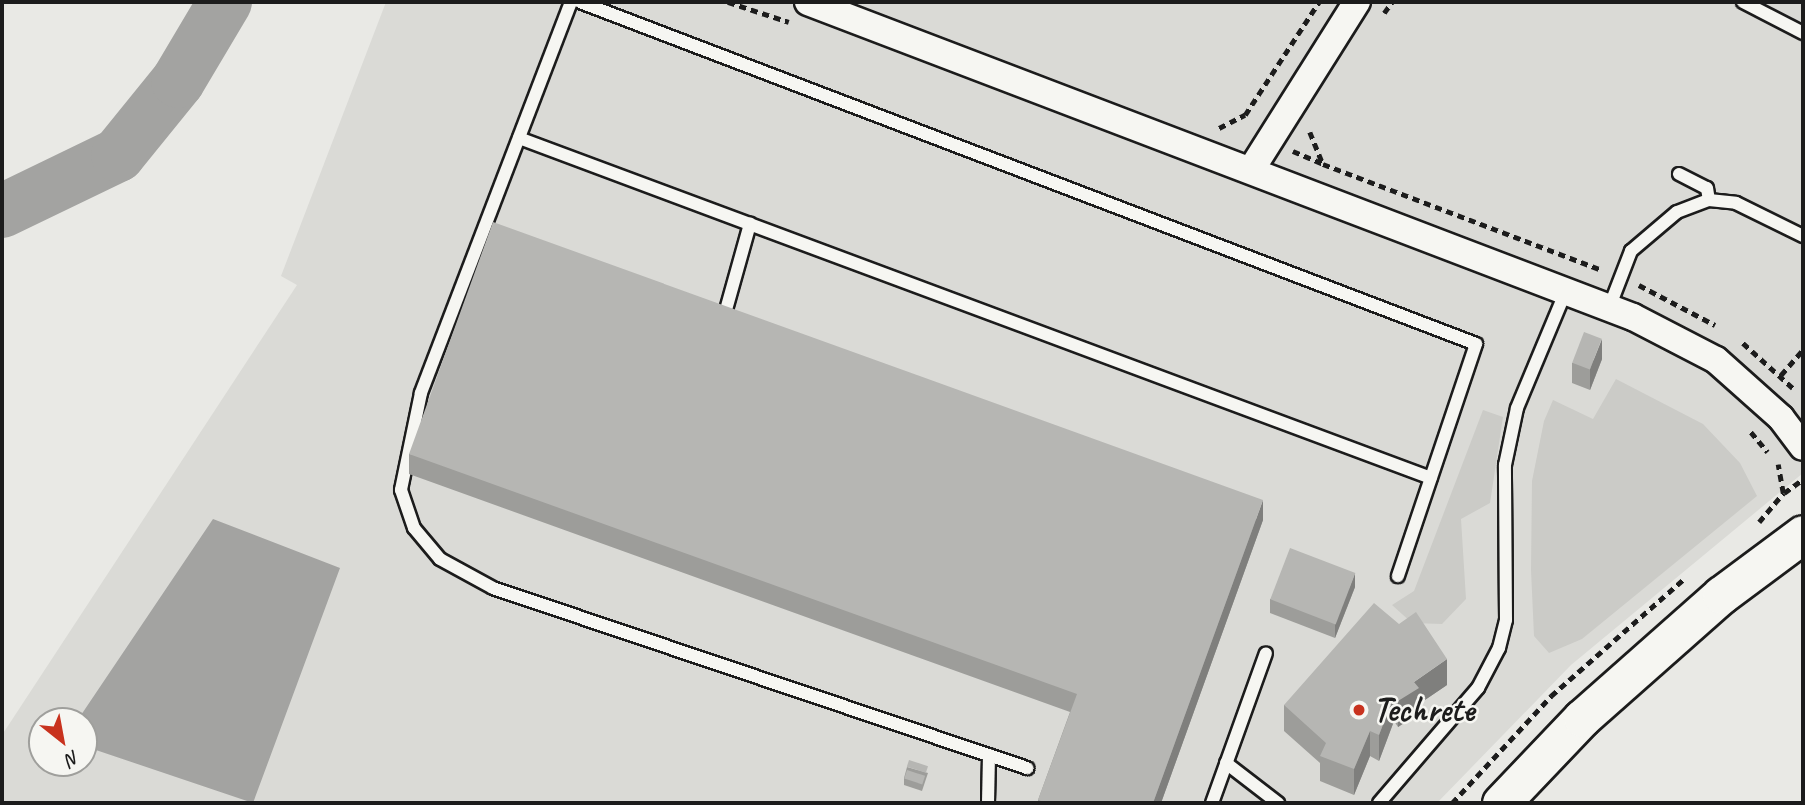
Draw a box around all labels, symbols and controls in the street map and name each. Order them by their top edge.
place label: Techrete [1373,689,1474,731]
marker: Techrete [1351,702,1367,718]
north arrow [28,707,98,777]
text: N [62,745,84,772]

